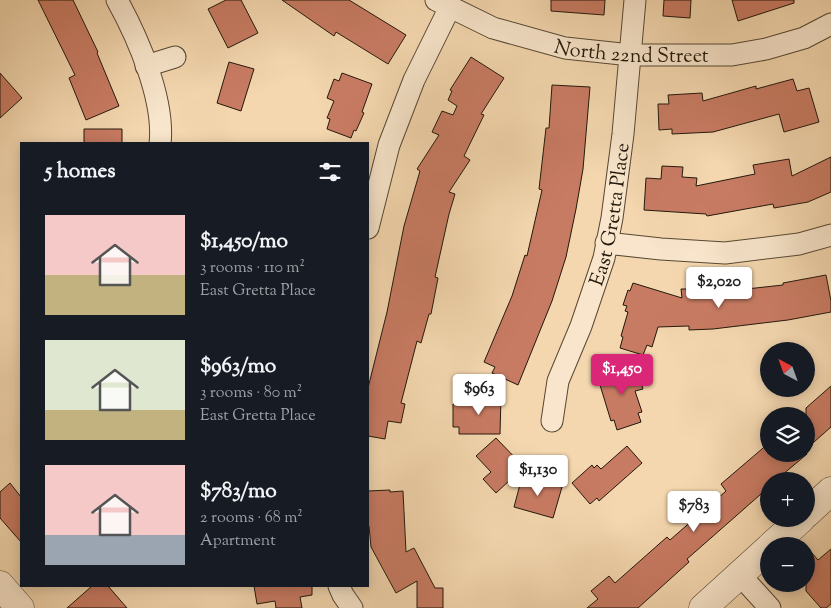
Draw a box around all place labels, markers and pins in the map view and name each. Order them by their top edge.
pin: $2,020 [678,266,760,309]
pin: $1,450 [581,354,663,396]
pin: $963 [449,374,509,416]
pin: $1,130 [497,454,579,497]
pin: $783 [664,490,724,533]

